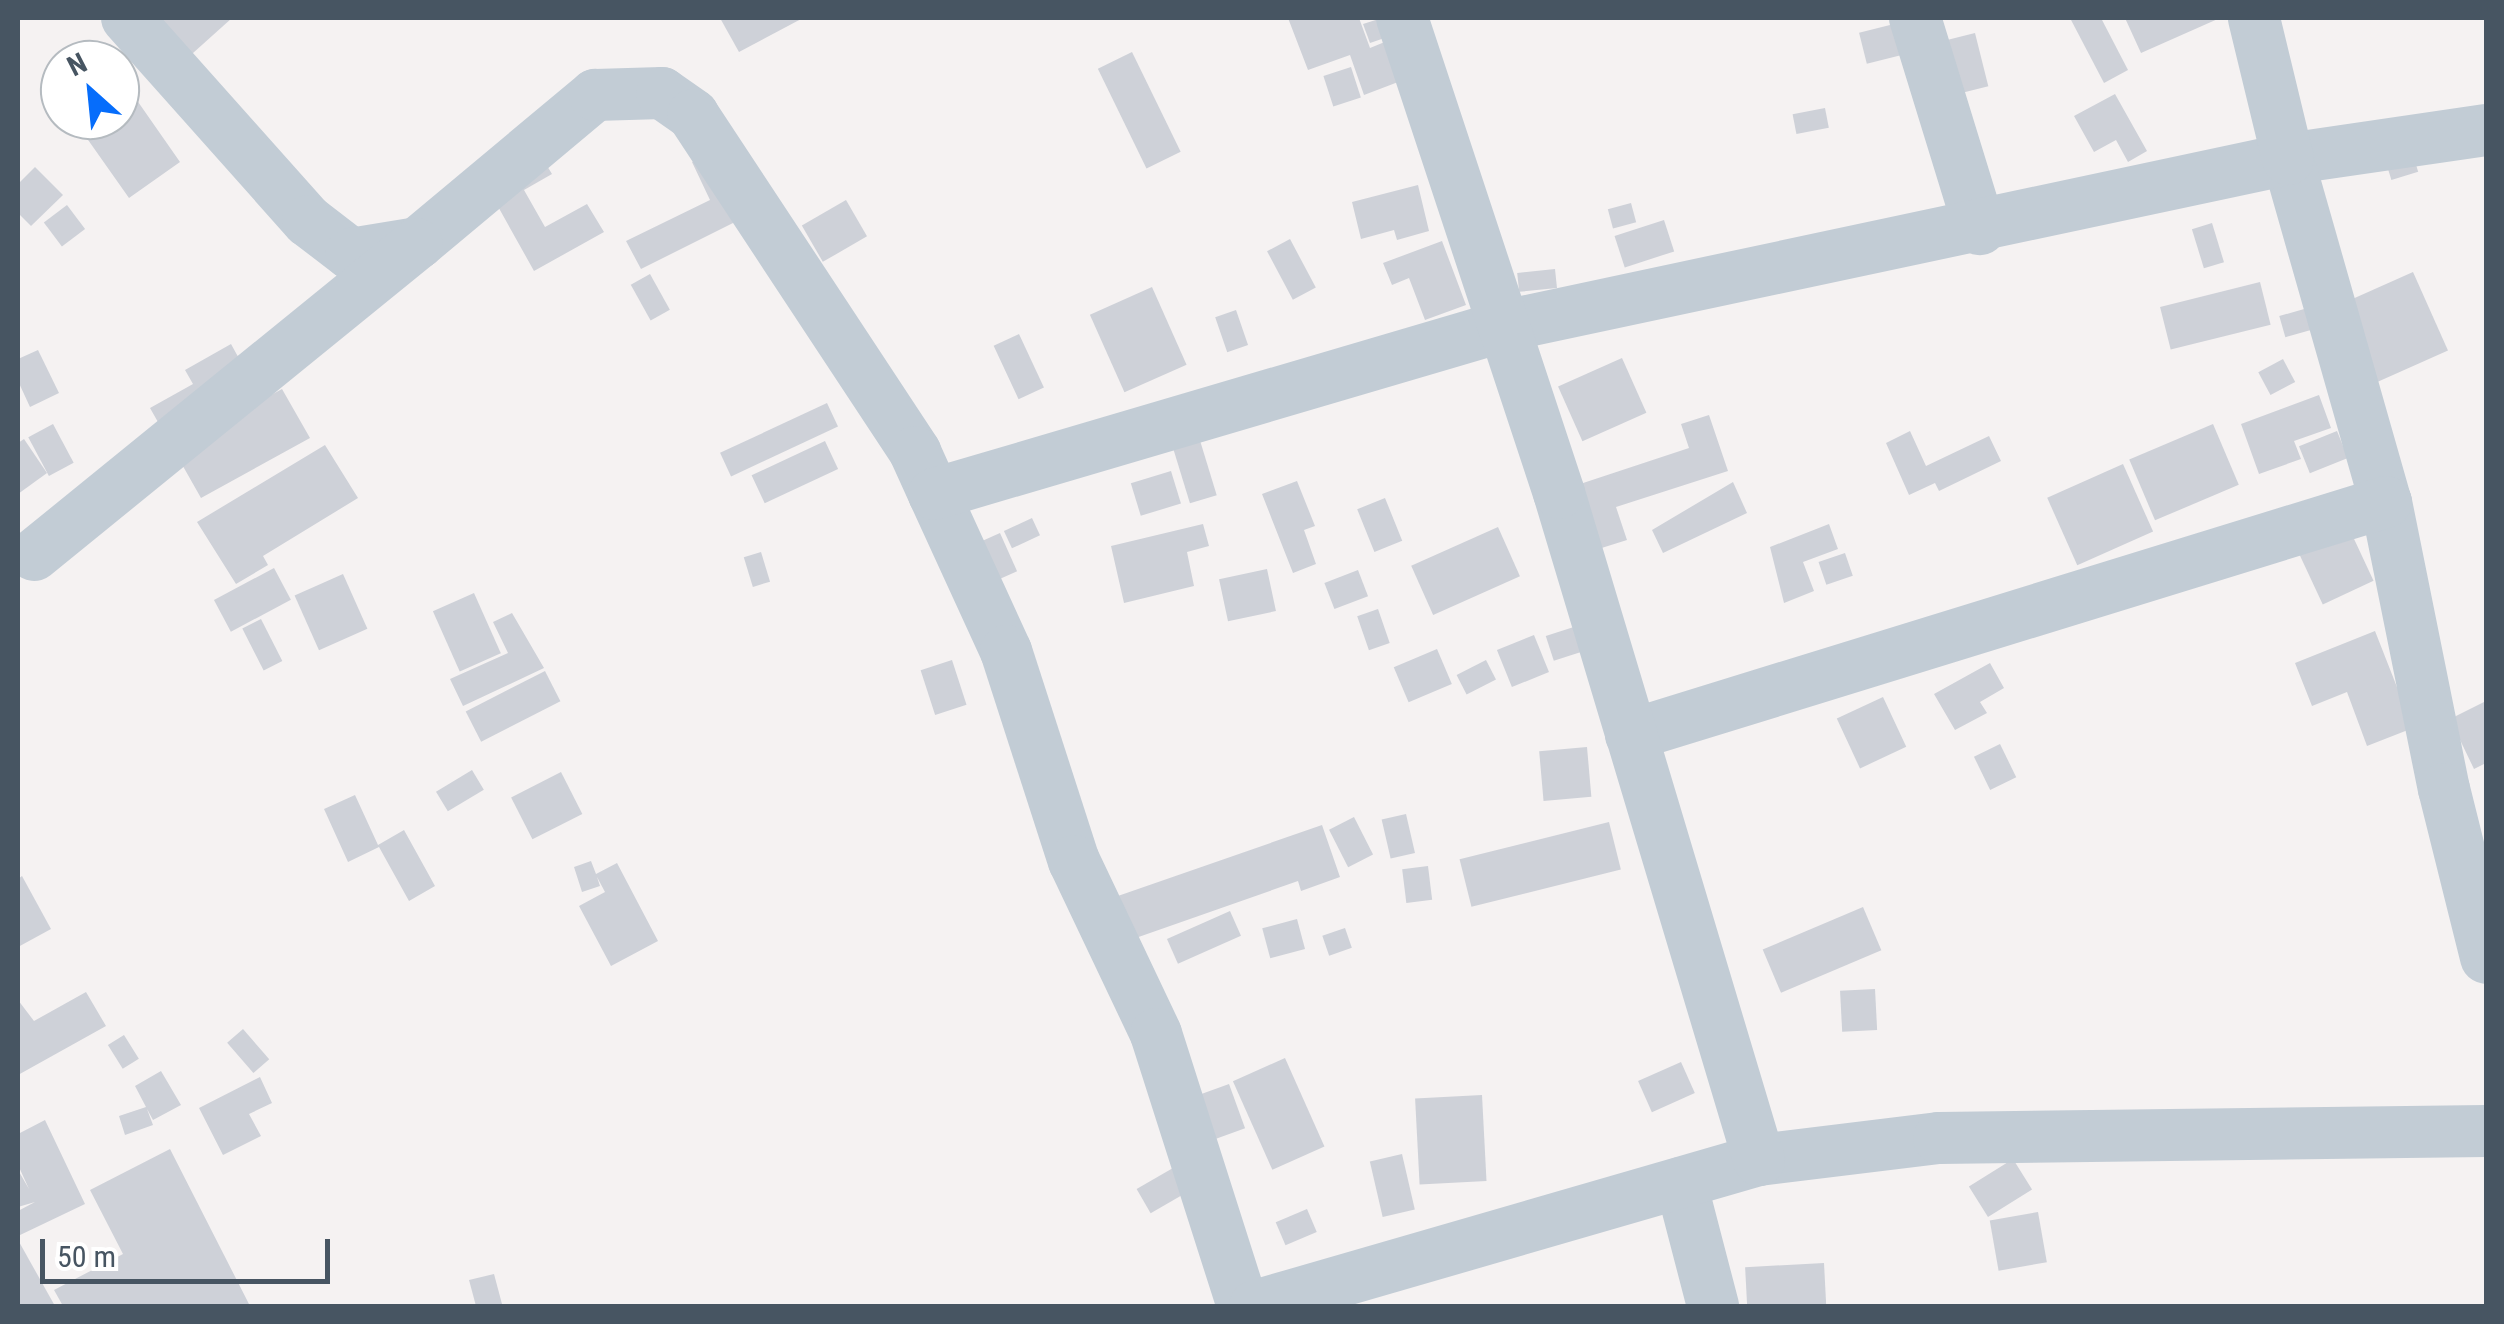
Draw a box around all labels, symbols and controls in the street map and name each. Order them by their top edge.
north arrow [40,40,140,140]
text: N [62,46,92,83]
scale bar [45,1219,335,1281]
text: 50 m [57,1239,116,1274]

